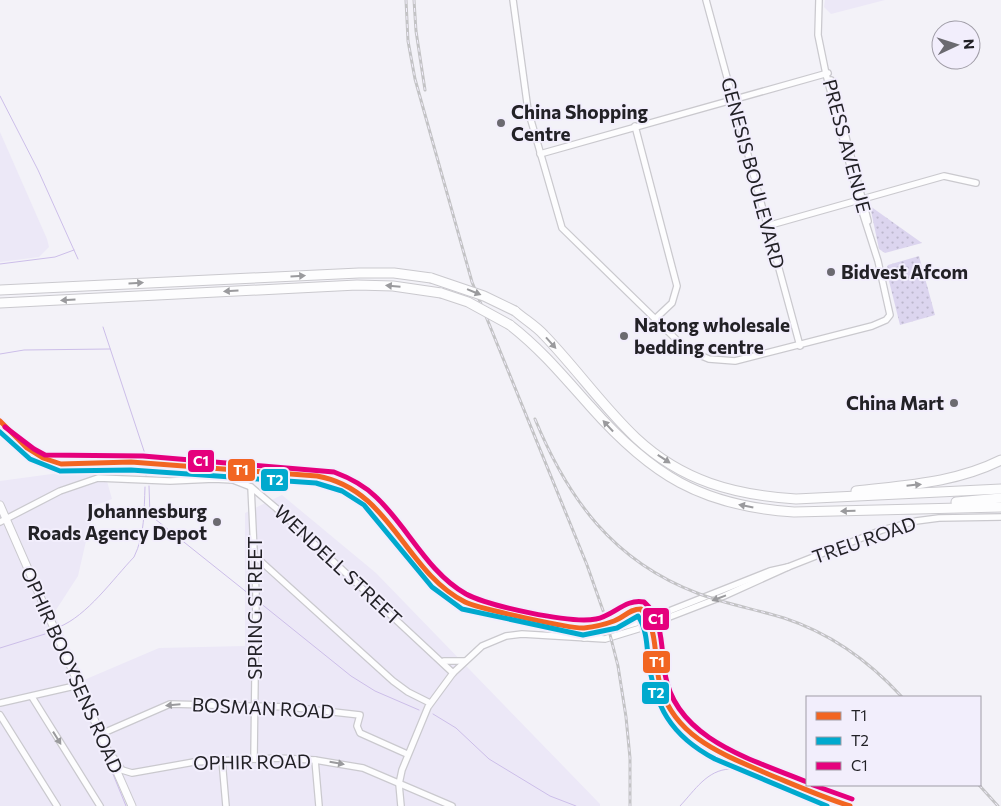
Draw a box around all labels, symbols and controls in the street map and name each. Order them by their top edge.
north arrow [931,20,981,70]
text: N [961,38,978,50]
street label: GENESIS BOULEVARD [717,75,790,271]
street label: PRESS AVENUE [819,77,876,215]
place label: China Shopping Centre [511,100,648,145]
marker: China Shopping Centre [495,117,507,129]
place label: Bidvest Afcom [841,260,968,283]
marker: Bidvest Afcom [825,266,837,278]
one-way arrow [291,271,307,279]
one-way arrow [128,279,144,287]
one-way arrow [385,282,401,290]
one-way arrow [222,288,238,296]
one-way arrow [467,288,482,296]
one-way arrow [60,296,76,304]
place label: Natong wholesale bedding centre [634,313,790,358]
marker: Natong wholesale bedding centre [618,330,630,342]
one-way arrow [545,337,557,349]
place label: China Mart [846,391,944,414]
marker: China Mart [948,397,960,409]
one-way arrow [602,421,614,433]
line badge: C1 [187,449,215,473]
text: C1 [193,452,209,469]
one-way arrow [658,455,671,464]
line badge: T1 [227,458,256,482]
text: T1 [233,461,249,478]
line badge: T2 [260,468,289,492]
text: T2 [266,471,284,488]
one-way arrow [906,481,922,489]
place label: Johannesburg Roads Agency Depot [27,499,208,544]
street label: WENDELL STREET [270,500,407,630]
one-way arrow [738,502,754,510]
one-way arrow [840,507,856,515]
street label: TREU ROAD [809,511,919,568]
marker: Johannesburg Roads Agency Depot [211,516,223,528]
street label: SPRING STREET [243,536,266,680]
street label: OPHIR BOOYSENS ROAD [16,563,129,777]
one-way arrow [711,595,726,602]
line badge: C1 [642,607,670,631]
text: C1 [648,610,664,627]
line badge: T1 [642,650,671,674]
text: T1 [649,653,665,670]
line badge: T2 [641,681,670,705]
text: T2 [647,684,665,701]
street label: BOSMAN ROAD [191,692,335,723]
legend [806,696,981,786]
one-way arrow [165,701,181,709]
text: T1 [851,706,867,724]
text: T2 [851,731,869,749]
one-way arrow [53,732,62,745]
street label: OPHIR ROAD [193,749,311,774]
text: C1 [851,756,868,774]
one-way arrow [329,759,345,767]

